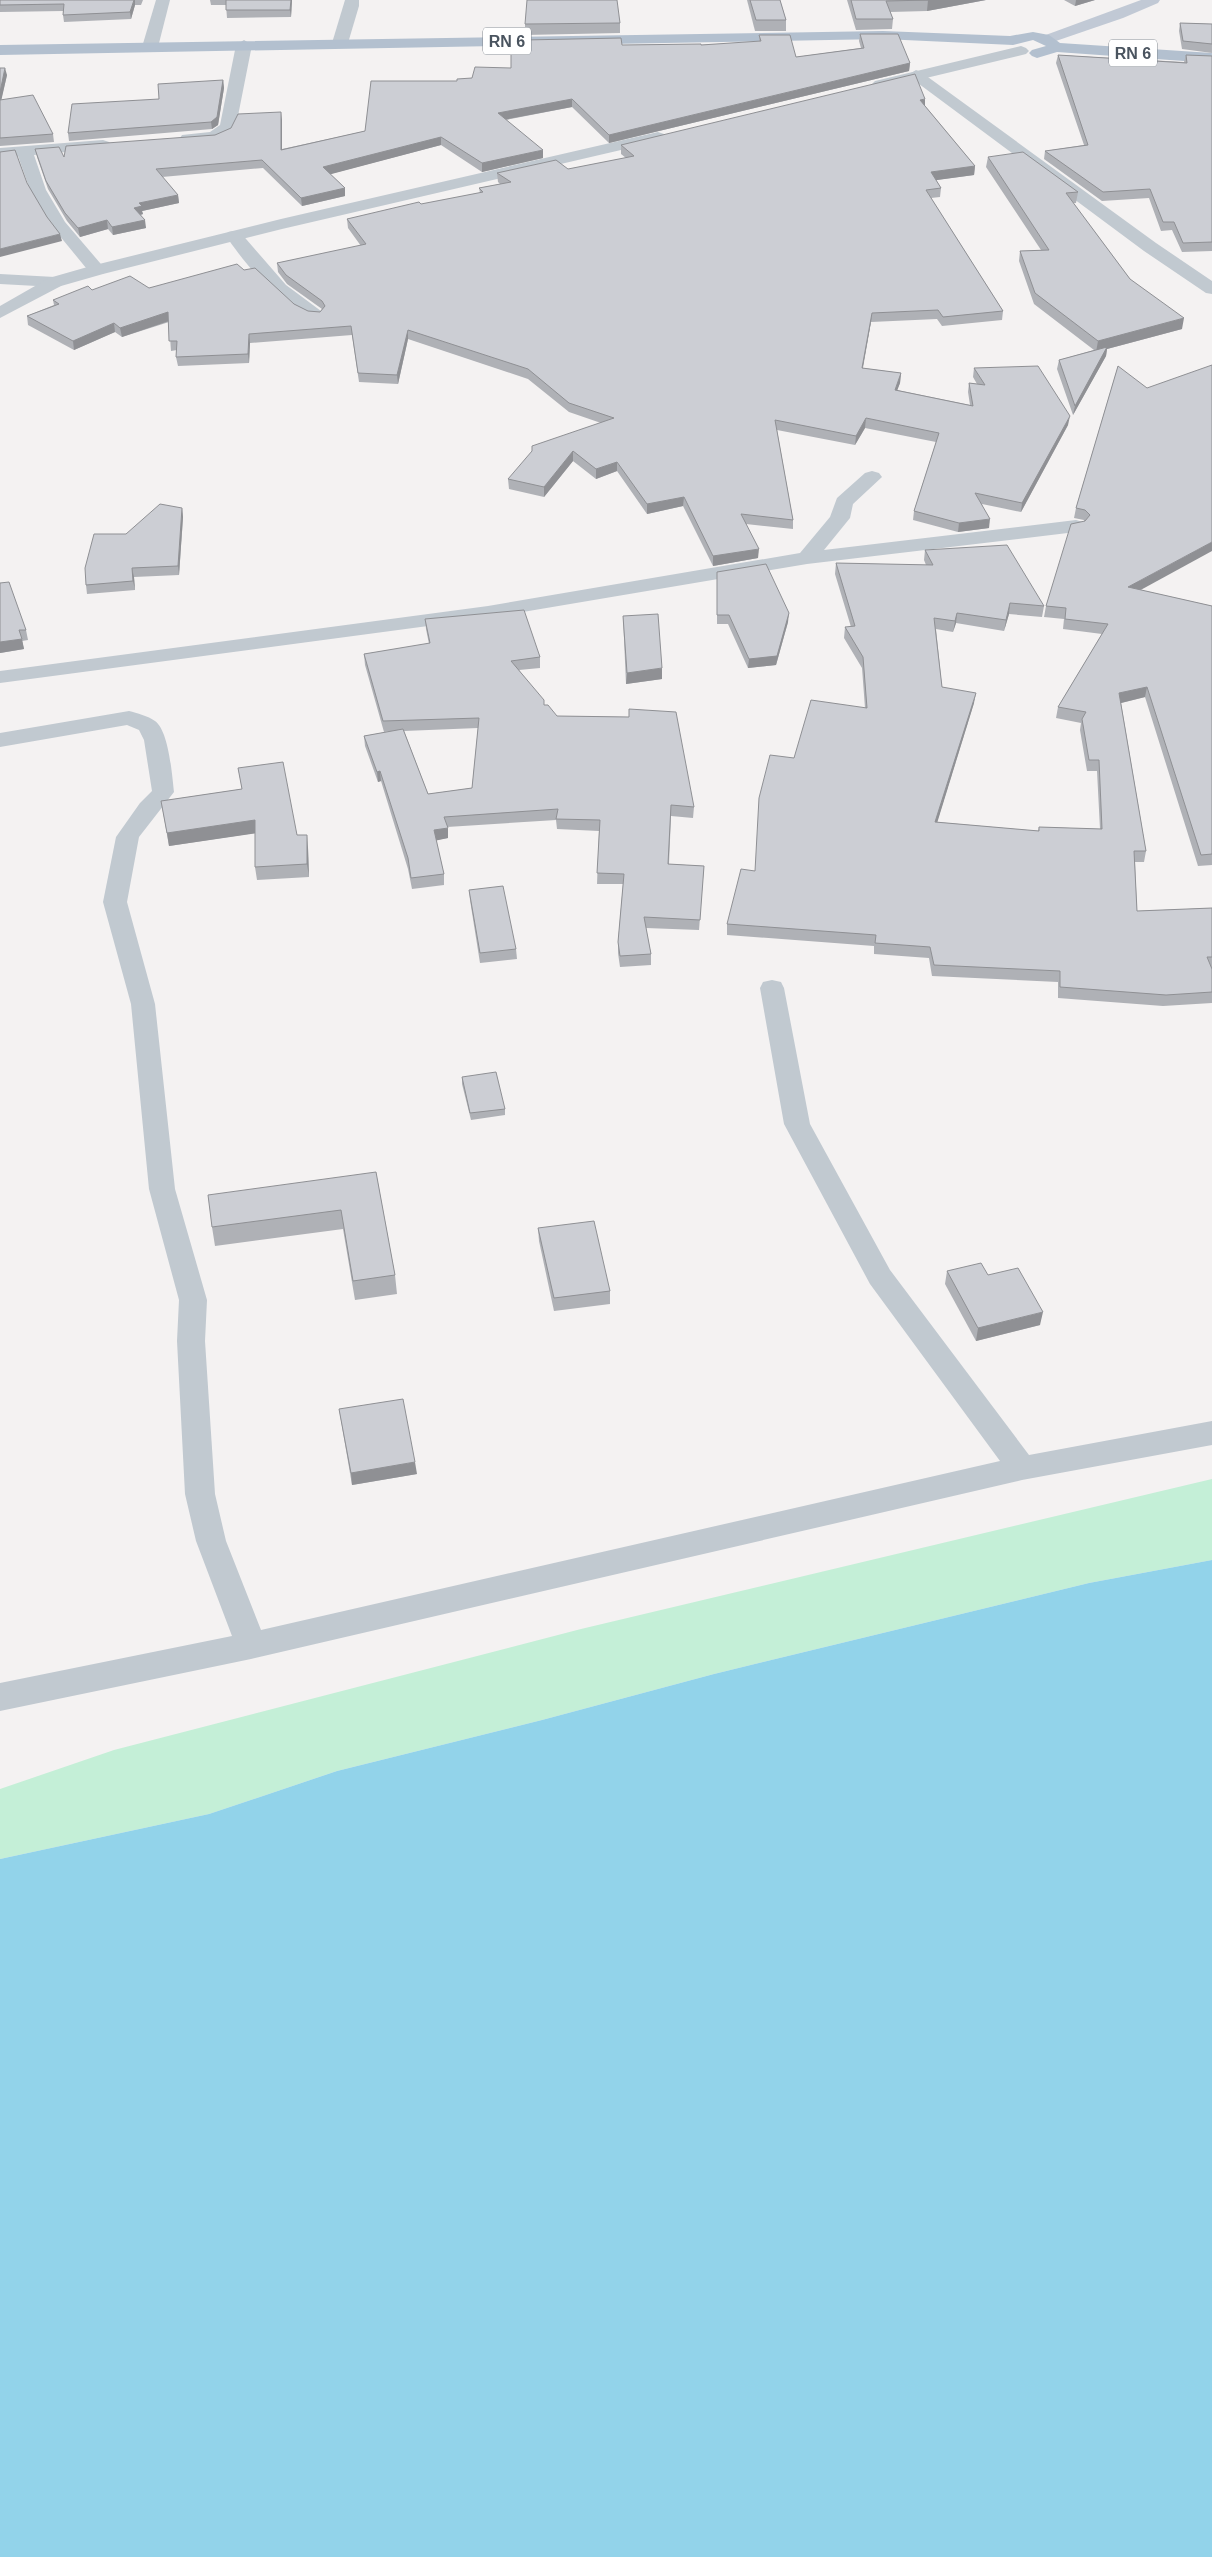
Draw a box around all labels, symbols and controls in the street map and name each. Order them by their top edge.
road number: RN 6 [483,27,531,54]
road number: RN 6 [1109,40,1157,66]

